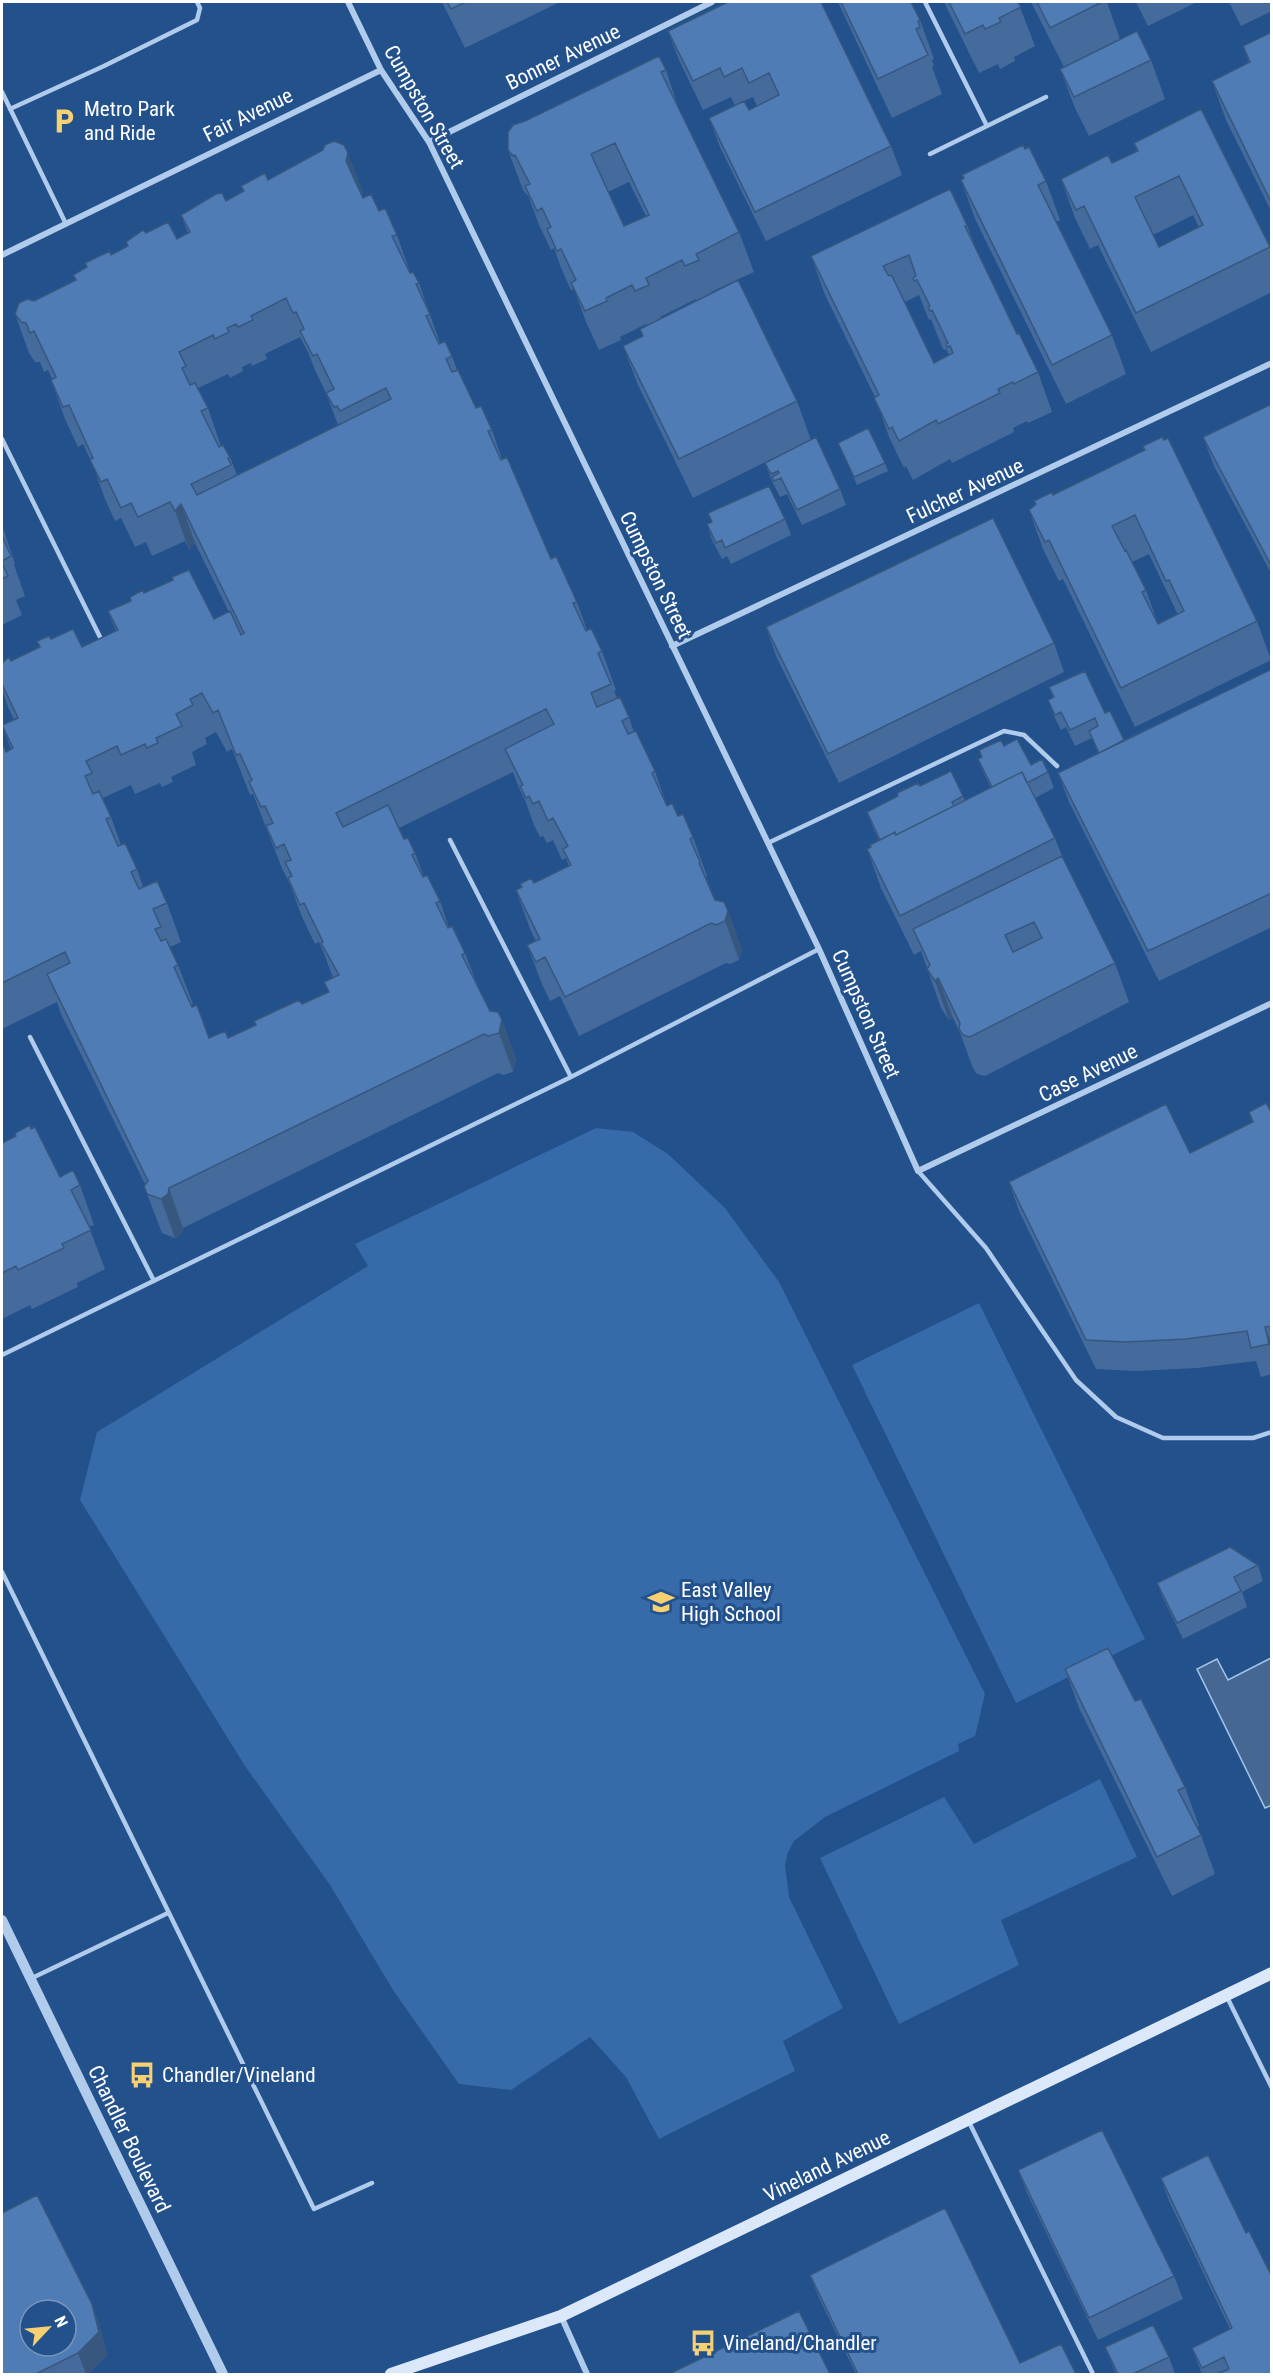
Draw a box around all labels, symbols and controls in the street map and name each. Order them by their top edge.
street label: Bonner Avenue [502,19,624,95]
street label: Cumpston Street [379,41,469,173]
street label: Fair Avenue [199,83,297,147]
place label: Metro Park and Ride [84,97,175,145]
parking icon: Metro Park and Ride [49,106,79,136]
street label: Fulcher Avenue [903,453,1027,529]
street label: Cumpston Street [615,507,697,643]
street label: Cumpston Street [827,946,905,1082]
street label: Case Avenue [1035,1039,1141,1107]
place label: East Valley High School [681,1578,781,1626]
school or university icon: East Valley High School [646,1587,676,1617]
bus stop icon: Chandler/Vineland [127,2060,157,2090]
street label: Chandler Boulevard [83,2061,175,2217]
place label: Chandler/Vineland [162,2063,316,2087]
street label: Vineland Avenue [760,2125,894,2207]
north arrow [18,2298,78,2358]
text: N [50,2313,72,2330]
bus stop icon: Vineland/Chandler [688,2328,718,2358]
place label: Vineland/Chandler [723,2331,877,2355]

